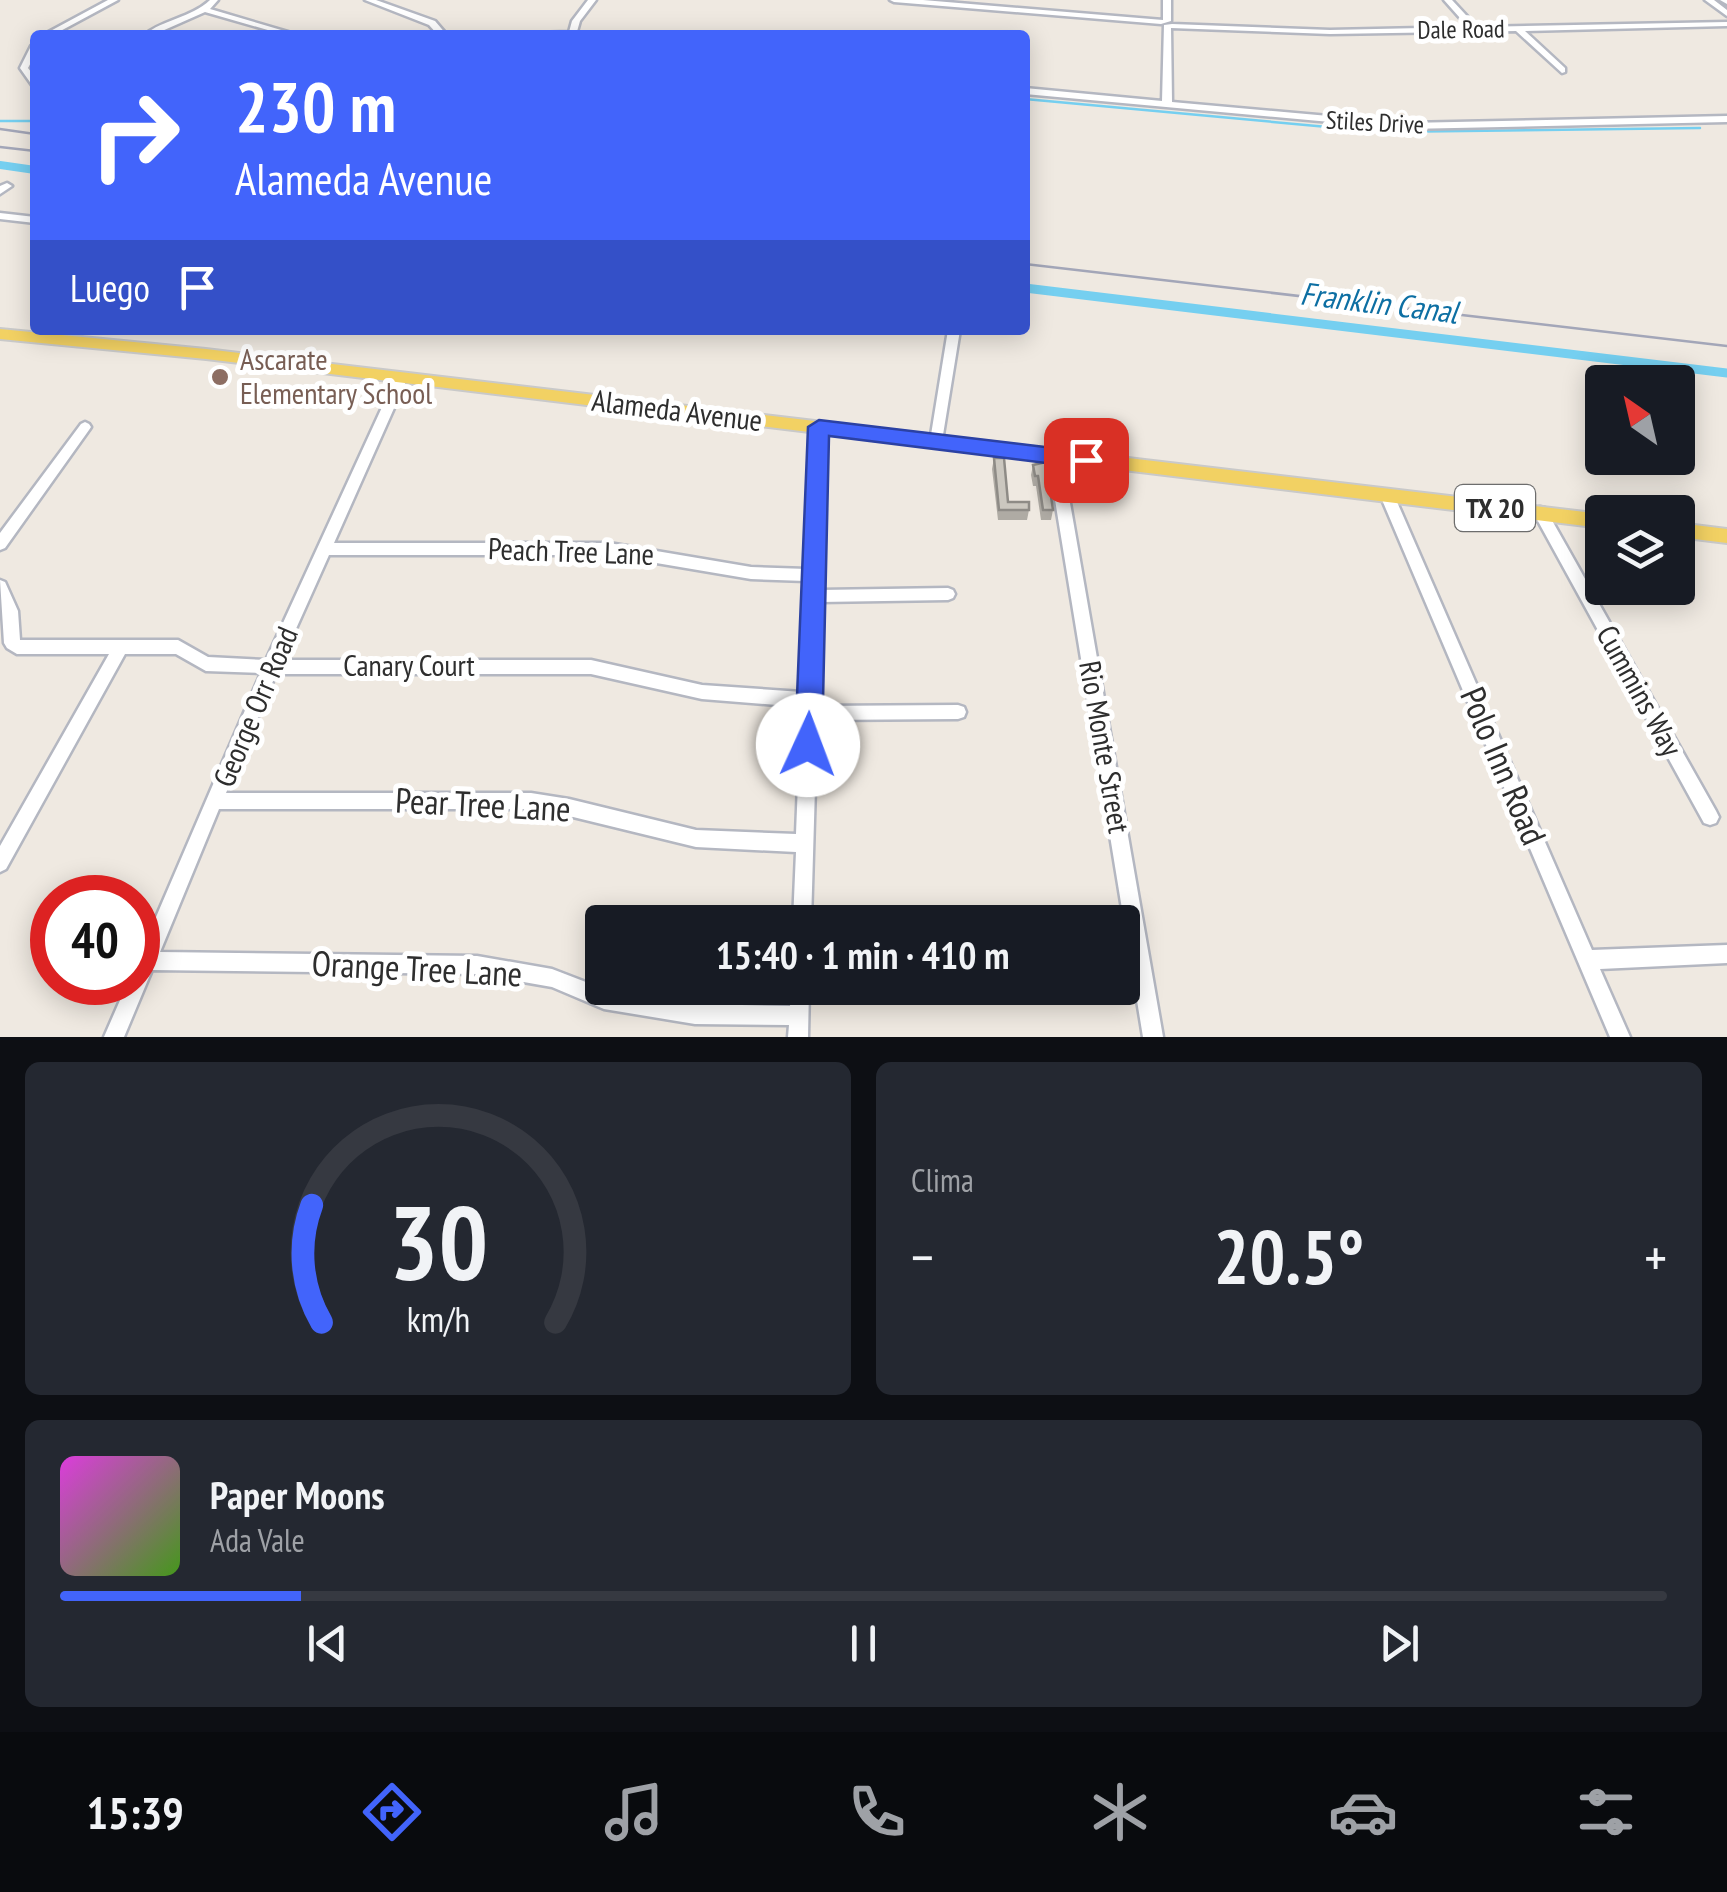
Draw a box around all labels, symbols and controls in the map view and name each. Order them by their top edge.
street label: Dale Road [1417,12,1505,46]
text: 230 m [235,61,396,151]
icon: right [70,70,200,200]
street label: Stiles Drive [1325,103,1425,141]
text: Alameda Avenue [235,149,492,207]
icon: arrive [170,260,225,315]
text: Luego [70,263,150,312]
water label: Franklin Canal [1298,272,1463,333]
place label: Ascarate Elementary School [240,339,432,412]
north arrow [1585,365,1695,475]
map controls [1585,365,1695,605]
marker: Ascarate Elementary School [209,366,231,388]
street label: Alameda Avenue [590,380,765,439]
pin [1044,418,1129,503]
icon: arrive [1059,433,1114,488]
road number: TX 20 [1455,485,1535,531]
button: layers [1585,495,1695,605]
street label: Peach Tree Lane [487,528,655,573]
street label: Cummins Way [1588,618,1693,763]
street label: George Orr Road [203,620,306,792]
street label: Canary Court [343,645,476,684]
street label: Rio Monte Street [1071,658,1140,837]
street label: Polo Inn Road [1450,680,1558,851]
position arrow [756,693,860,797]
street label: Pear Tree Lane [394,776,572,832]
speed limit sign: 40 [30,875,160,1005]
text: 15:40 · 1 min · 410 m [716,930,1009,979]
street label: Orange Tree Lane [311,940,523,996]
text: Clima [911,1159,974,1201]
text: 30 [388,1174,488,1309]
text: 20.5° [1214,1208,1364,1305]
text: − [911,1221,934,1292]
text: + [1644,1221,1667,1292]
text: km/h [406,1296,470,1342]
text: Paper Moons [210,1470,385,1519]
text: Ada Vale [210,1519,305,1561]
icon: previous [300,1616,355,1671]
icon: pause [836,1616,891,1671]
icon: next [1372,1616,1427,1671]
icon: directions [357,1777,427,1847]
icon: music [599,1777,669,1847]
icon: phone [842,1777,912,1847]
icon: climate [1085,1777,1155,1847]
icon: car [1328,1777,1398,1847]
icon: filters [1571,1777,1641,1847]
text: 15:39 [86,1783,184,1841]

